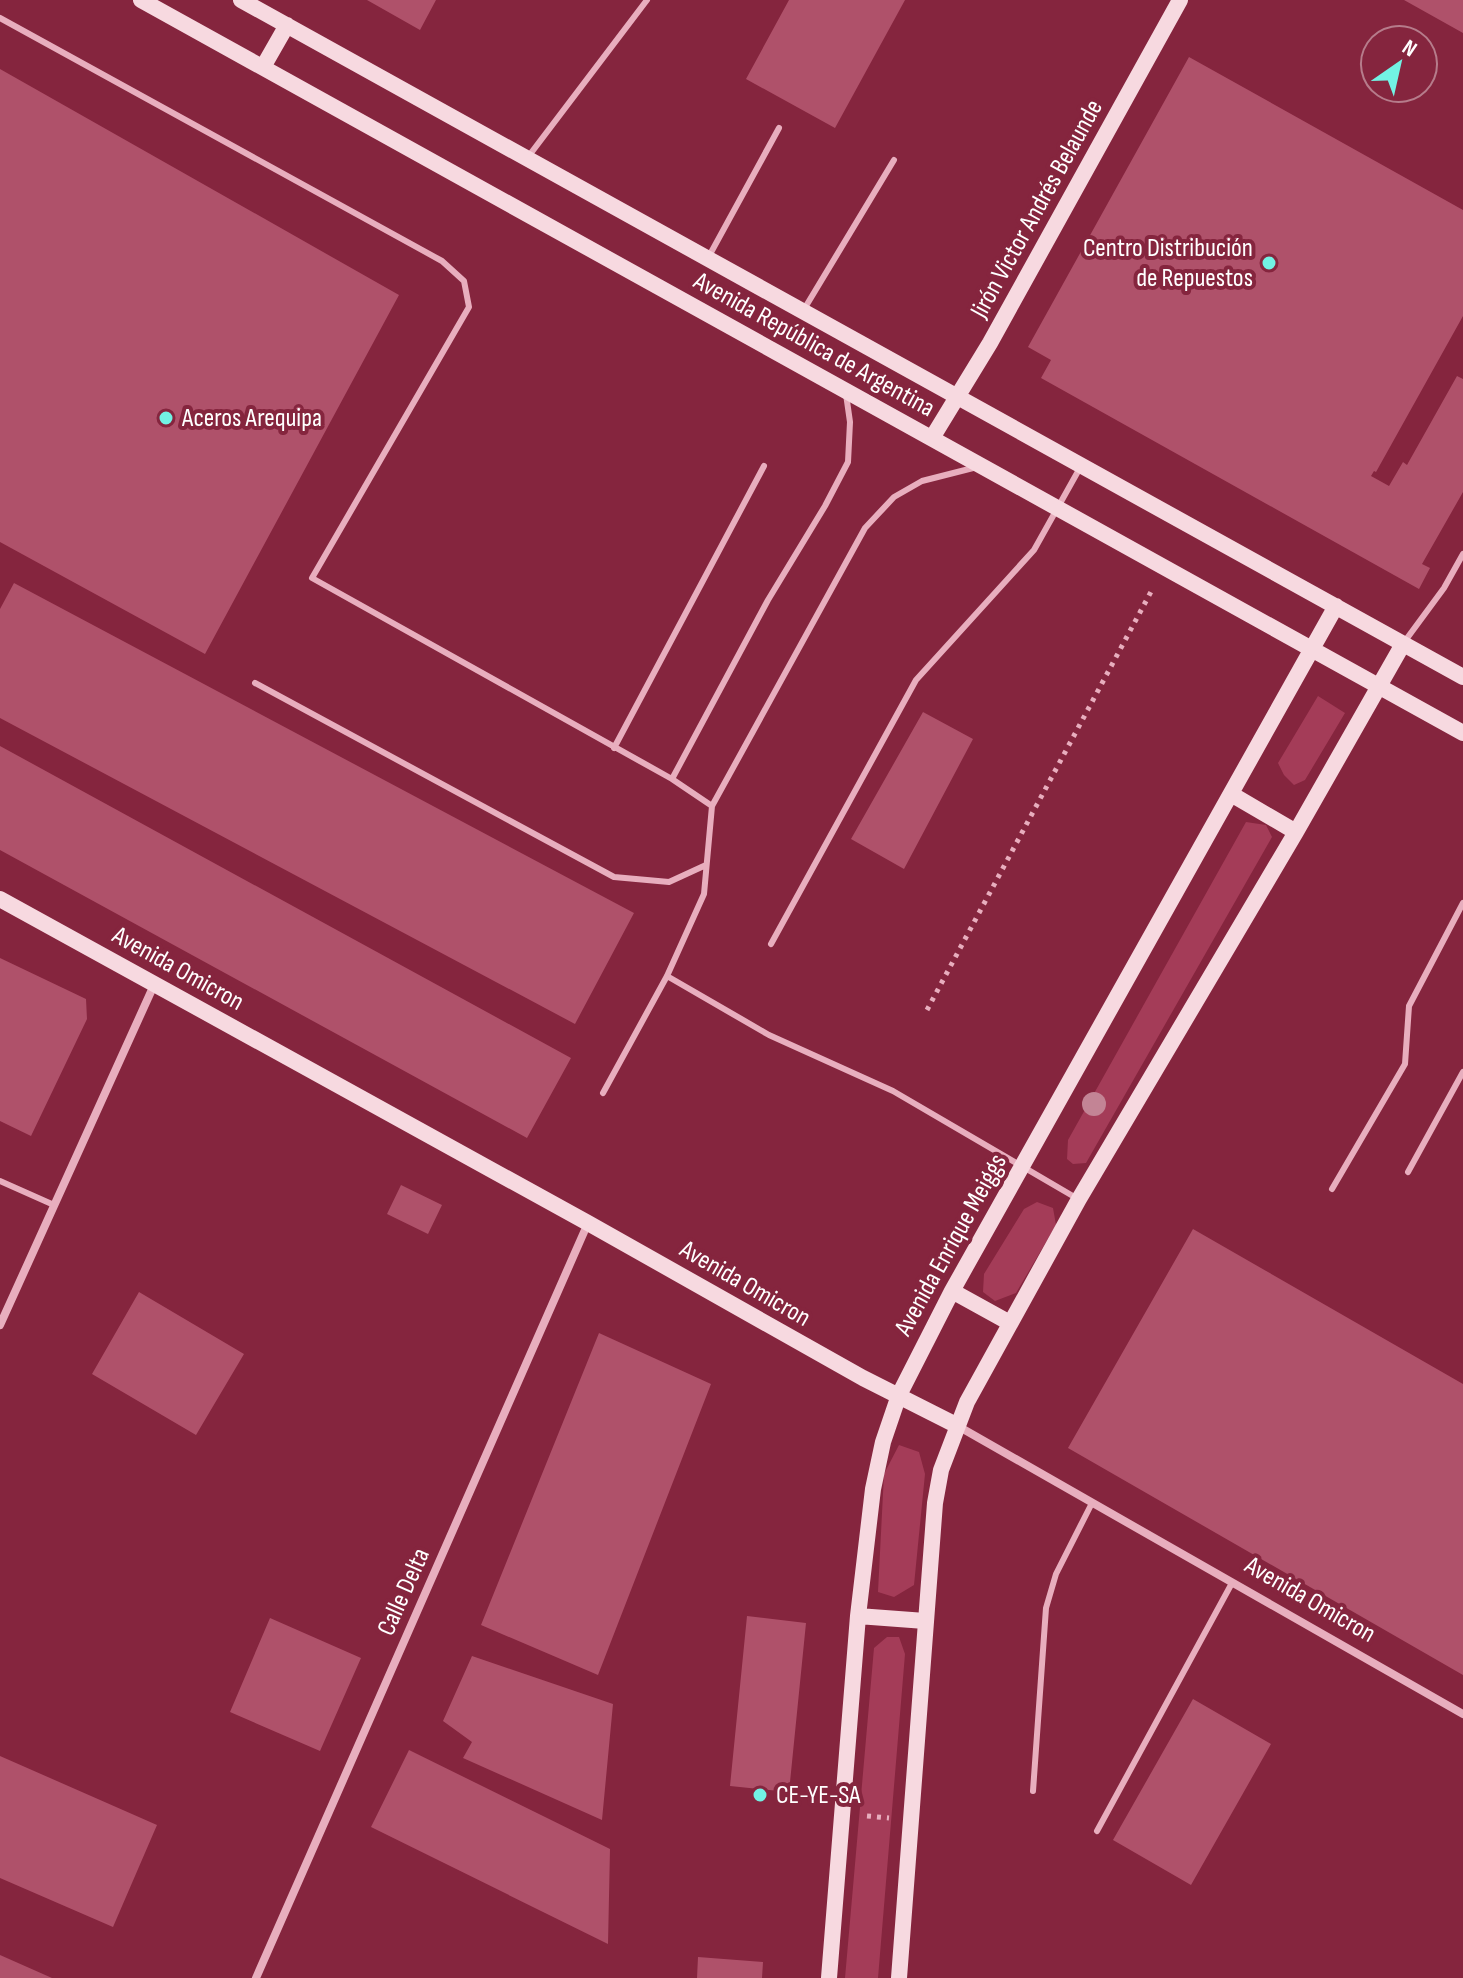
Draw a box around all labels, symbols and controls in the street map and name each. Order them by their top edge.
north arrow [1359,24,1439,104]
text: N [1397,34,1422,63]
street label: Jirón Victor Andrés Belaunde [964,94,1110,324]
place label: Centro Distribución de Repuestos [1083,233,1253,294]
marker: Centro Distribución de Repuestos [1260,254,1278,272]
street label: Avenida República de Argentina [687,265,940,424]
place label: Aceros Arequipa [181,403,322,434]
marker: Aceros Arequipa [157,409,175,427]
street label: Avenida Omicron [106,920,249,1018]
street label: Avenida Enrique Meiggs [888,1149,1014,1342]
street label: Avenida Omicron [673,1234,816,1334]
street label: Calle Delta [371,1544,437,1640]
street label: Avenida Omicron [1238,1550,1381,1650]
place label: CE-YE-SA [776,1780,861,1811]
marker: CE-YE-SA [751,1786,769,1804]

